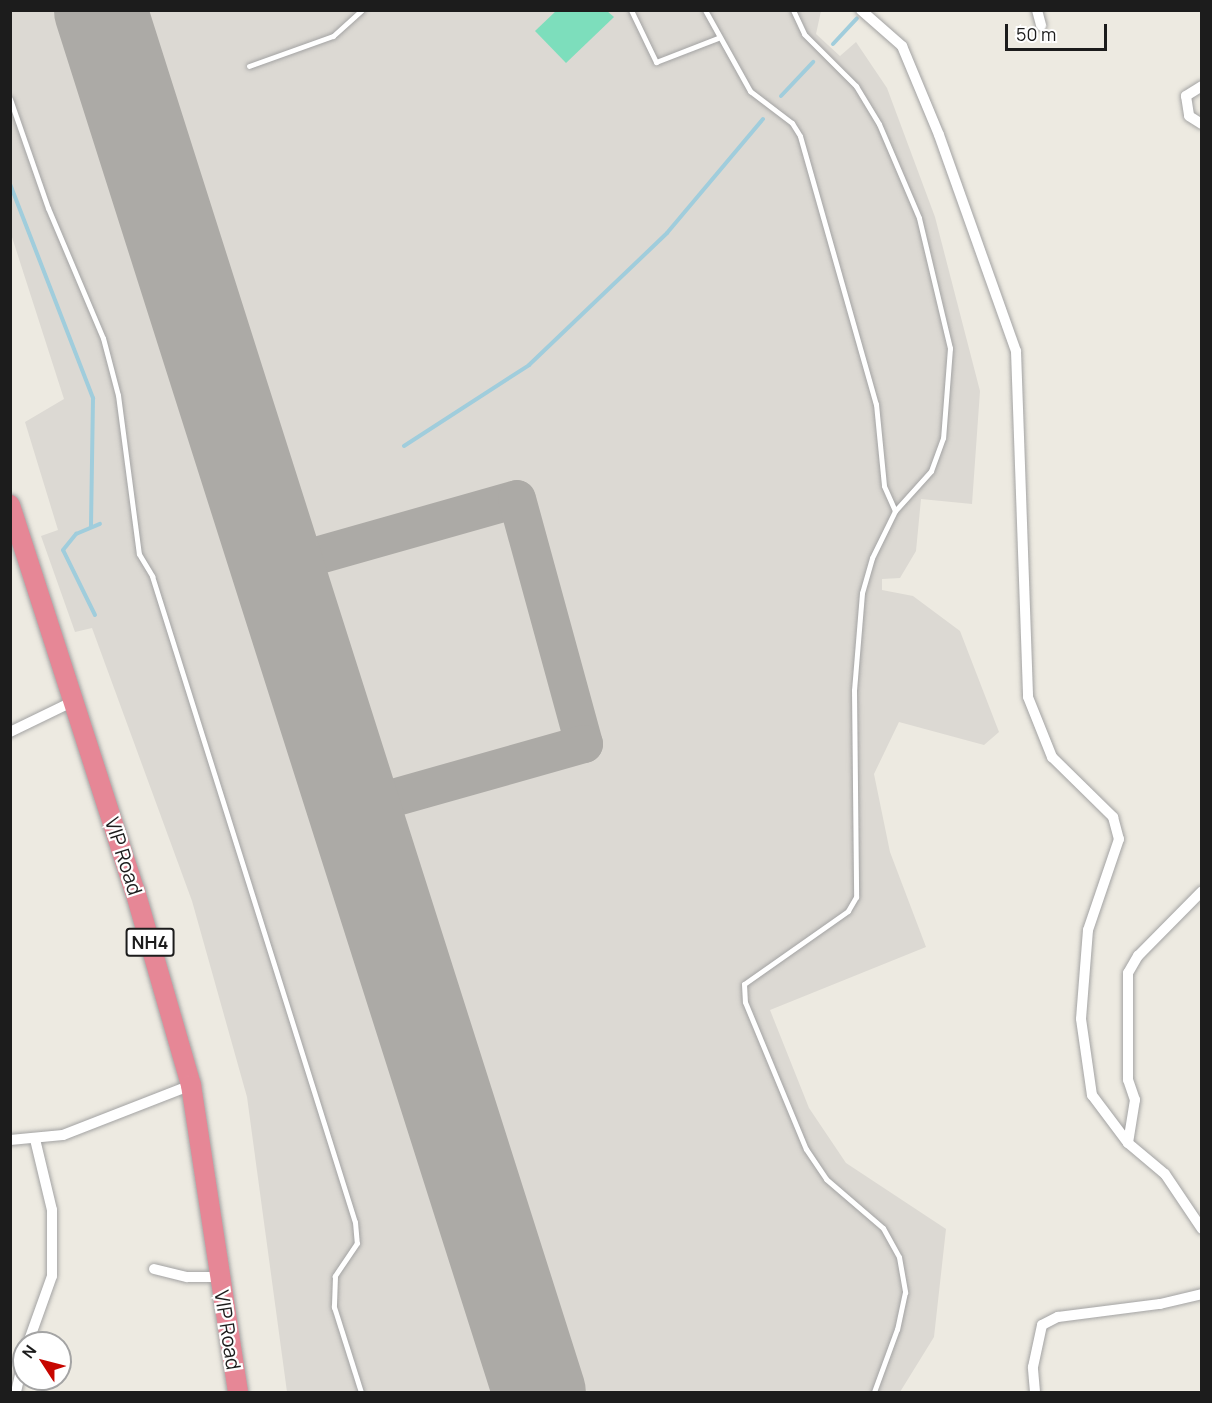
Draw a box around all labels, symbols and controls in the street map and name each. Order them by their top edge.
scale bar [1008,12,1110,50]
text: 50 m [1016,22,1056,46]
street label: VIP Road [100,814,148,898]
road number: NH4 [124,927,176,957]
street label: VIP Road [210,1289,246,1371]
north arrow [12,1331,72,1391]
text: N [17,1340,41,1363]

